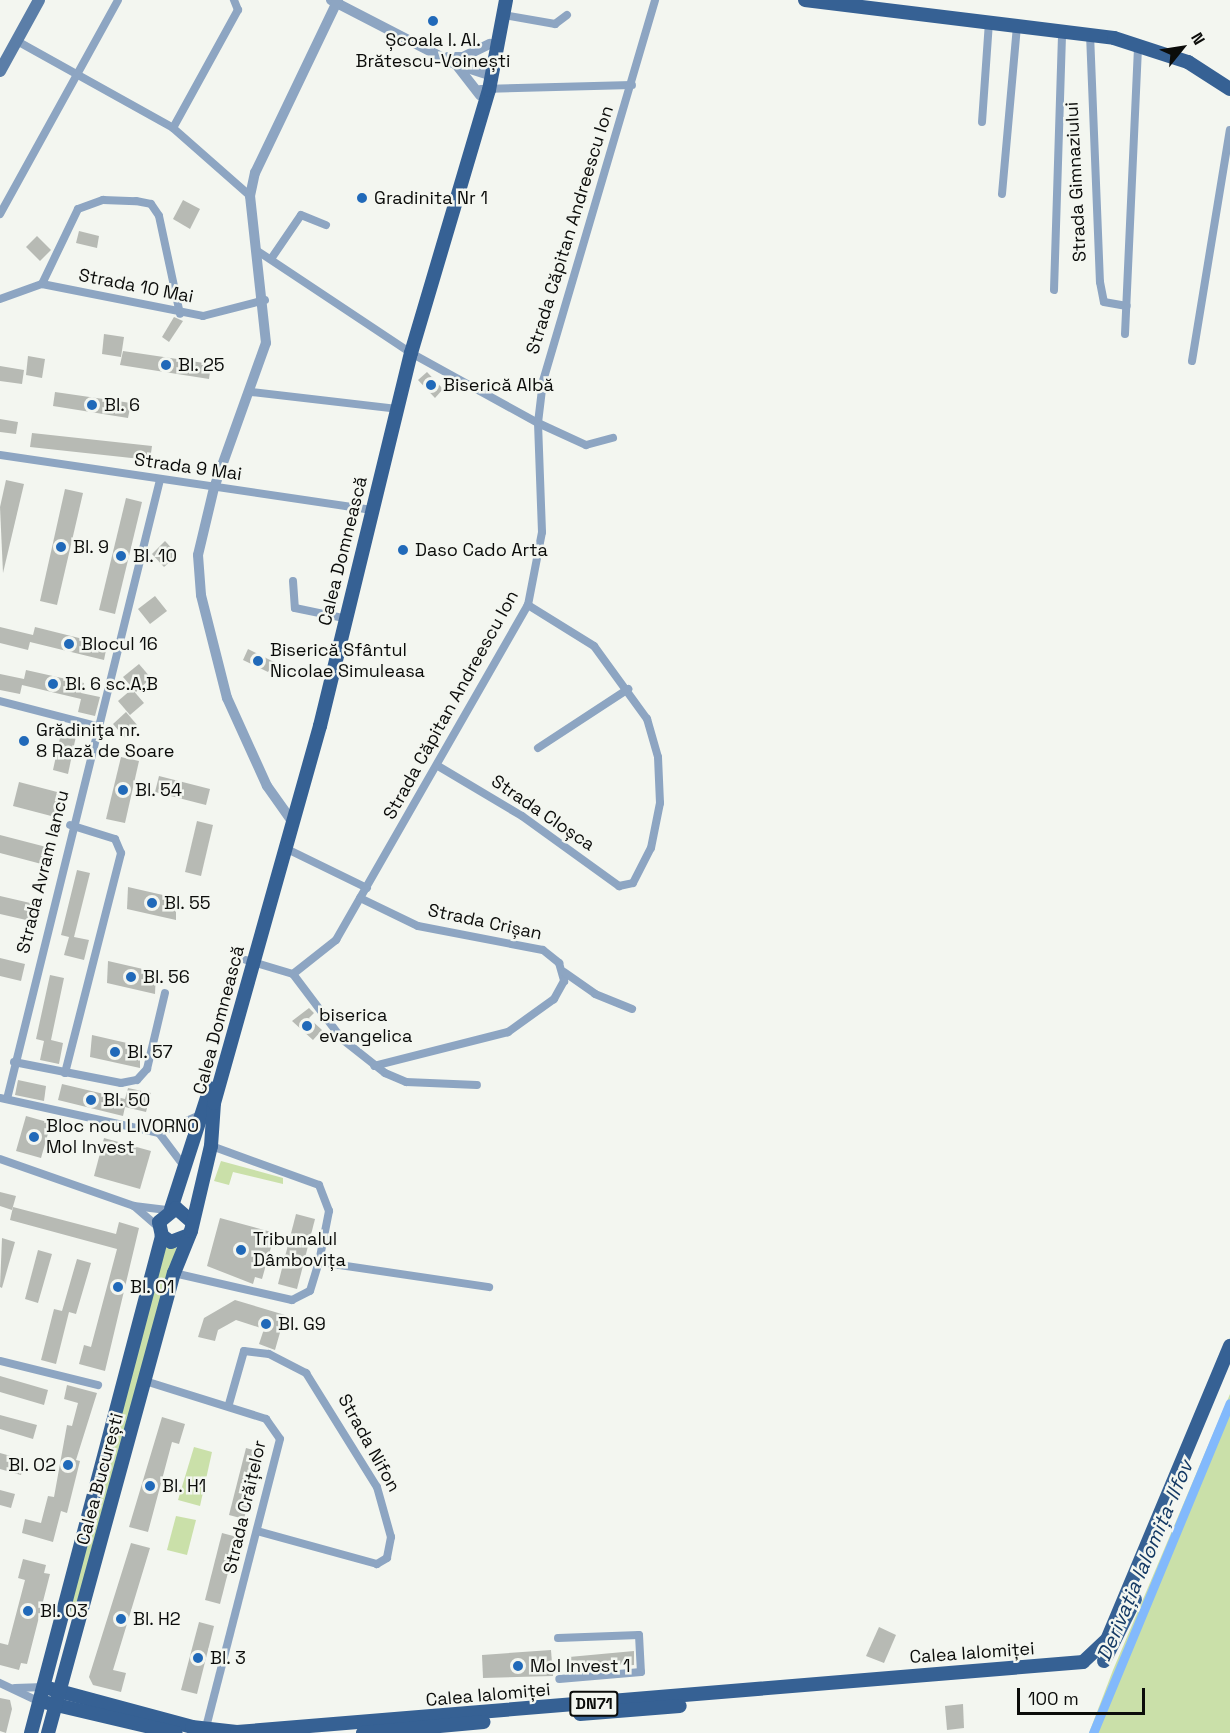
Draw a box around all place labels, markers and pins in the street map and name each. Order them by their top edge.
marker: Școala I. Al. Brătescu-Voinești [426,14,440,28]
place label: Școala I. Al. Brătescu-Voinești [356,30,510,72]
place label: Gradinita Nr 1 [374,187,488,209]
marker: Gradinita Nr 1 [355,191,369,205]
place label: Bl. 25 [178,354,225,376]
marker: Bl. 25 [159,358,173,372]
place label: Biserică Albă [443,374,554,396]
marker: Biserică Albă [424,378,438,392]
place label: Bl. 6 [104,394,141,416]
marker: Bl. 6 [85,398,99,412]
place label: Bl. 9 [73,536,110,558]
place label: Daso Cado Arta [415,539,548,561]
marker: Bl. 9 [54,540,68,554]
marker: Daso Cado Arta [396,543,410,557]
place label: Bl. 10 [133,545,178,567]
marker: Bl. 10 [114,549,128,563]
place label: Blocul 16 [81,633,158,655]
marker: Blocul 16 [62,637,76,651]
place label: Biserică Sfântul Nicolae Simuleasa [270,640,425,682]
marker: Biserică Sfântul Nicolae Simuleasa [251,654,265,668]
place label: Bl. 6 sc.A,B [65,673,159,695]
marker: Bl. 6 sc.A,B [46,677,60,691]
place label: Grădiniţa nr. 8 Rază de Soare [36,720,174,762]
marker: Grădiniţa nr. 8 Rază de Soare [17,734,31,748]
place label: Bl. 54 [135,779,183,801]
marker: Bl. 54 [116,783,130,797]
place label: Bl. 55 [164,892,211,914]
marker: Bl. 55 [145,896,159,910]
place label: Bl. 56 [143,966,190,988]
marker: Bl. 56 [124,970,138,984]
place label: biserica evangelica [319,1005,412,1048]
marker: biserica evangelica [300,1019,314,1033]
place label: Bl. 57 [127,1041,173,1063]
marker: Bl. 57 [108,1045,122,1059]
place label: Bl. 50 [103,1089,151,1111]
marker: Bl. 50 [84,1093,98,1107]
place label: Bloc nou LIVORNO Mol Invest [46,1116,199,1158]
marker: Bloc nou LIVORNO Mol Invest [27,1130,41,1144]
place label: Tribunalul Dâmbovița [253,1229,346,1272]
marker: Tribunalul Dâmbovița [234,1243,248,1257]
place label: Bl. O1 [130,1276,175,1298]
marker: Bl. O1 [111,1280,125,1294]
place label: Bl. G9 [278,1313,326,1335]
marker: Bl. G9 [259,1317,273,1331]
place label: Bl. O2 [8,1454,56,1476]
marker: Bl. O2 [61,1458,75,1472]
place label: Bl. H1 [162,1475,207,1497]
marker: Bl. H1 [143,1479,157,1493]
place label: Bl. O3 [40,1600,88,1622]
marker: Bl. O3 [21,1604,35,1618]
place label: Bl. H2 [133,1608,181,1630]
marker: Bl. H2 [114,1612,128,1626]
place label: Bl. 3 [210,1647,246,1669]
marker: Bl. 3 [191,1651,205,1665]
place label: Mol Invest 1 [530,1655,631,1677]
marker: Mol Invest 1 [511,1659,525,1673]

